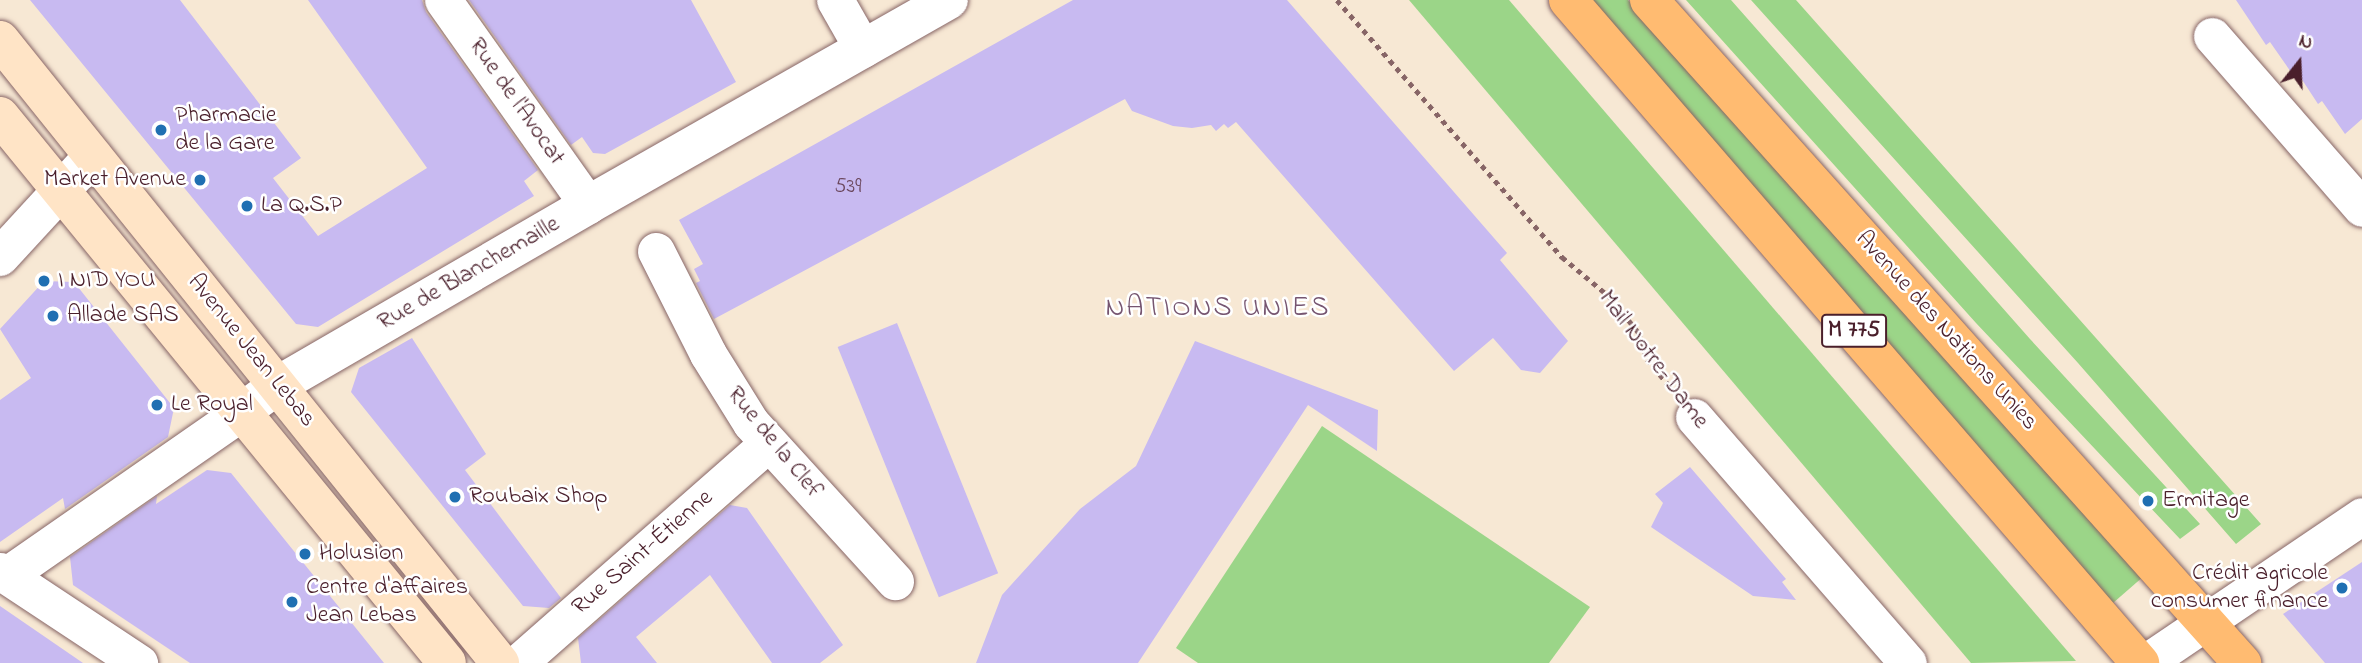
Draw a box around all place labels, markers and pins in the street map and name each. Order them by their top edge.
place label: Pharmacie de la Gare [175,102,277,158]
marker: Pharmacie de la Gare [153,122,169,138]
place label: Market Avenue [44,166,186,194]
marker: Market Avenue [192,172,208,188]
place label: La Q.S.P [261,192,342,220]
marker: La Q.S.P [239,198,255,214]
place label: I NID YOU [58,267,155,295]
marker: I NID YOU [36,273,52,289]
place label: Allade SAS [67,302,179,330]
marker: Allade SAS [45,308,61,324]
place label: Le Royal [171,391,253,419]
marker: Le Royal [149,397,165,413]
place label: Roubaix Shop [469,483,607,511]
place label: Ermitage [2162,487,2250,515]
marker: Roubaix Shop [447,489,463,505]
marker: Ermitage [2140,493,2156,509]
place label: Holusion [319,540,403,568]
marker: Holusion [297,546,313,562]
place label: Crédit agricole consumer finance [2151,560,2328,616]
place label: Centre d'affaires Jean Lebas [306,574,468,630]
marker: Crédit agricole consumer finance [2334,580,2350,596]
marker: Centre d'affaires Jean Lebas [284,594,300,610]

